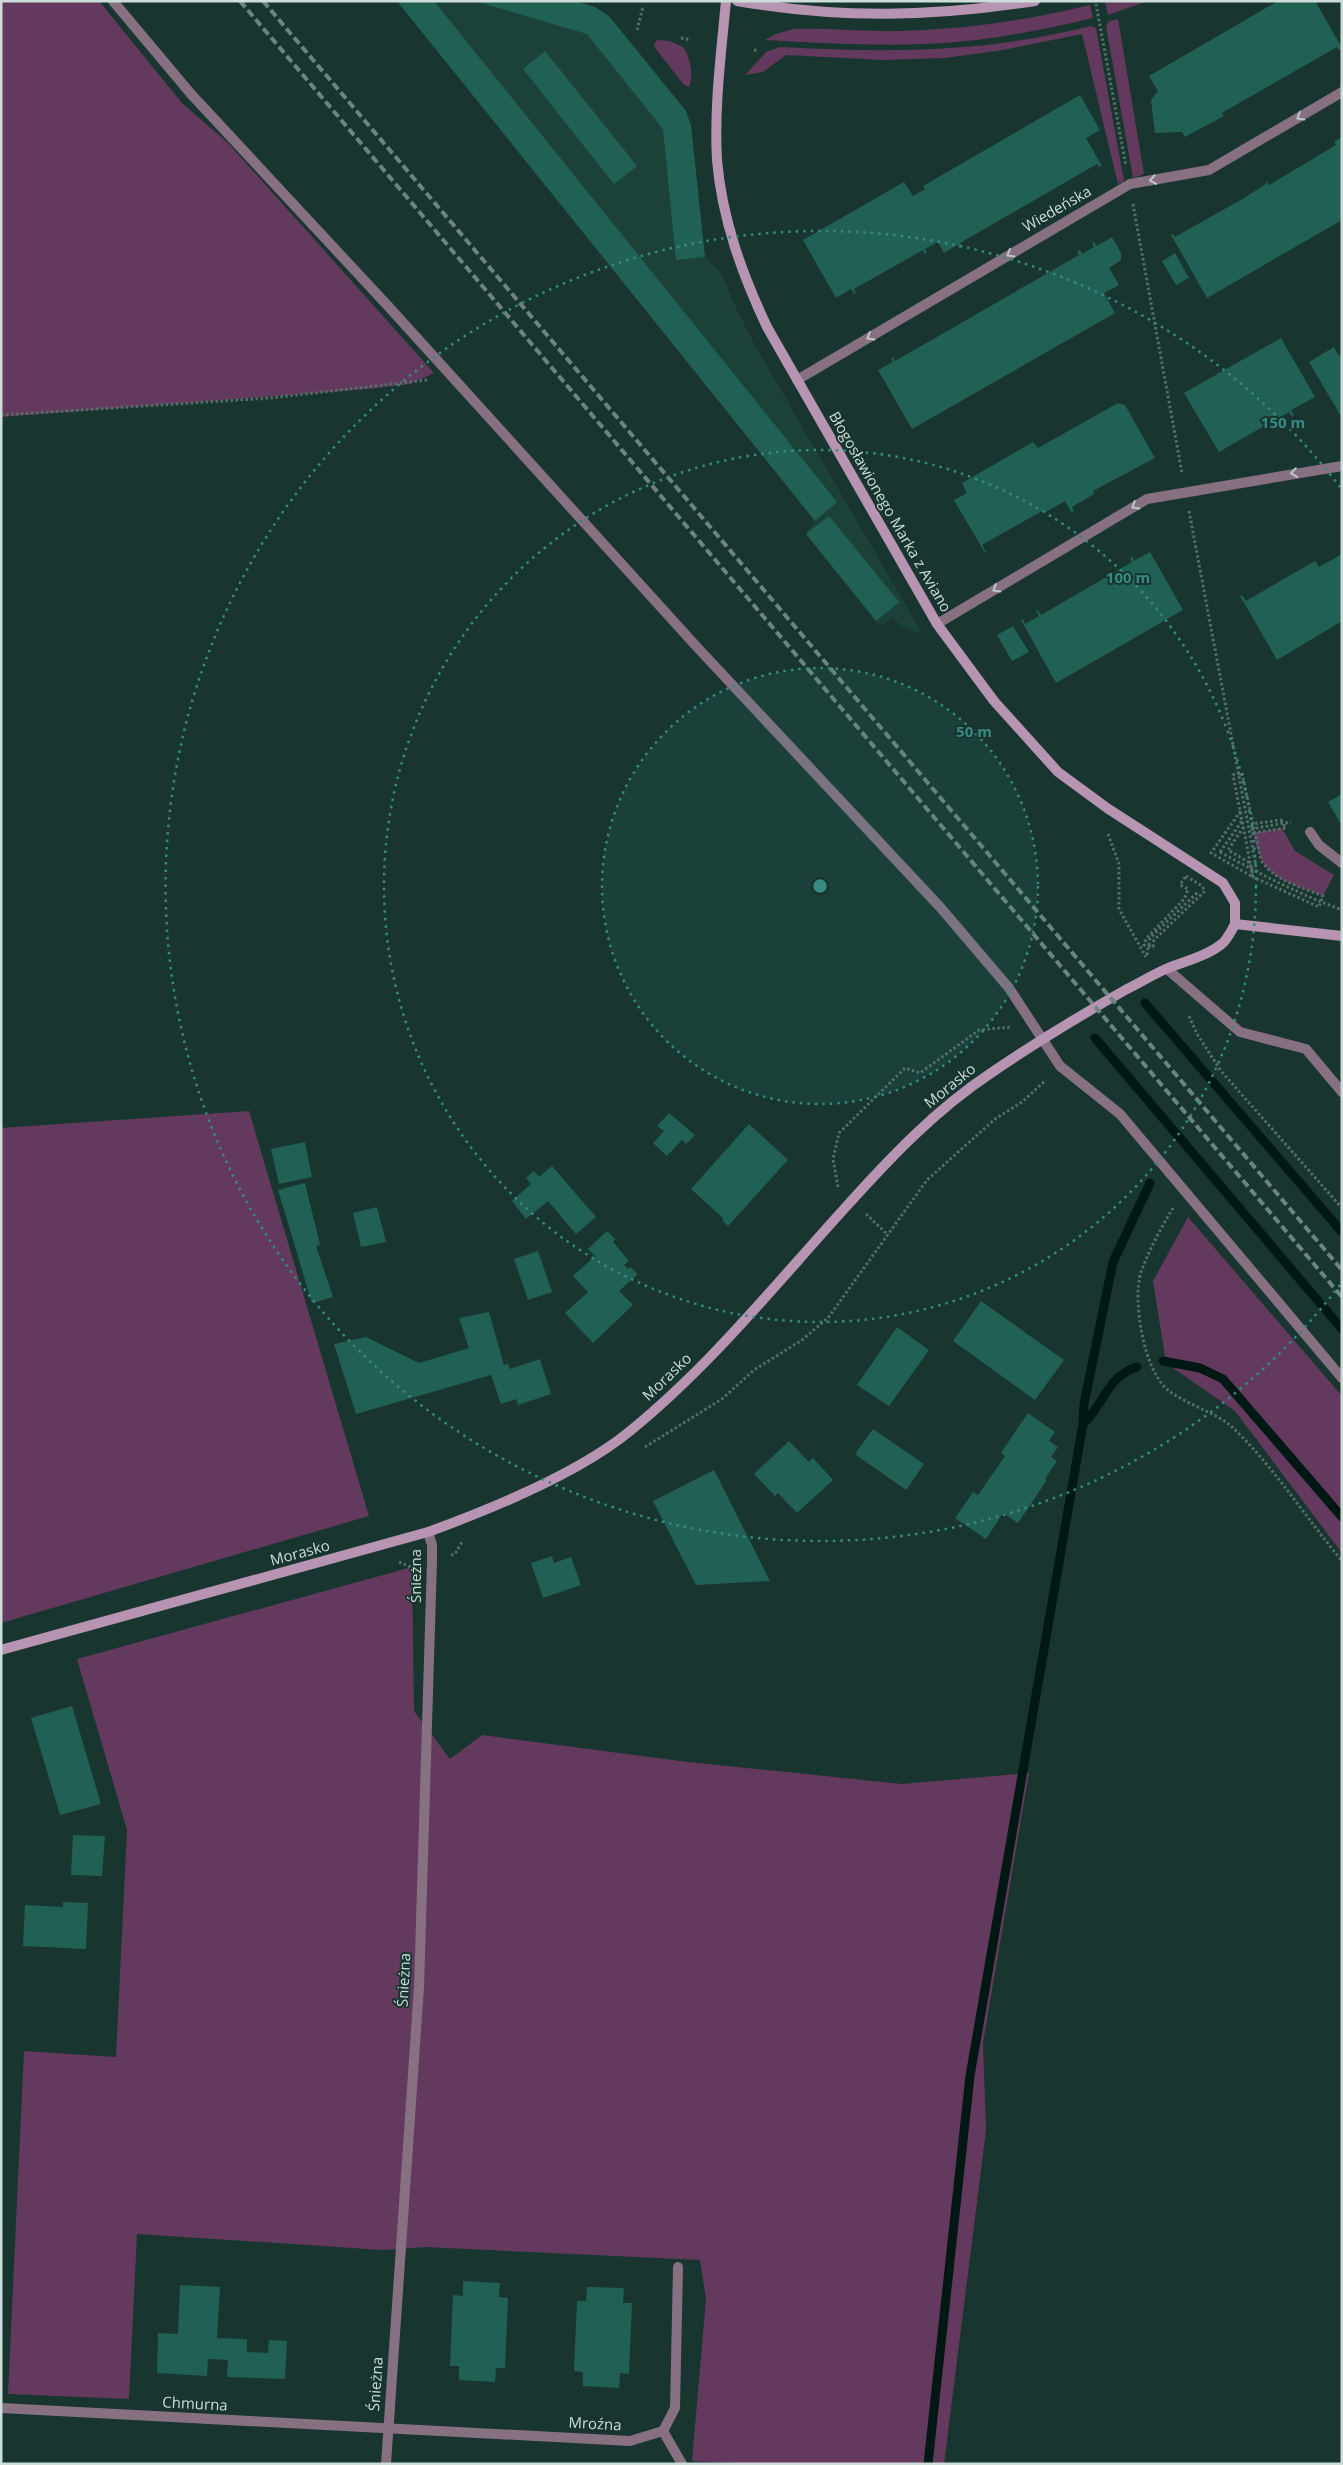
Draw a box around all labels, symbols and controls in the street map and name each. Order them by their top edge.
one-way arrow [1296,111,1305,121]
one-way arrow [1148,174,1156,185]
street label: Wiedeńska [1018,180,1095,236]
one-way arrow [1006,248,1015,258]
one-way arrow [866,330,875,340]
street label: Błogosławionego Marka z Aviano [825,408,957,615]
text: 150 m [1261,412,1305,432]
one-way arrow [1289,468,1298,478]
one-way arrow [1132,499,1141,509]
text: 100 m [1106,567,1150,587]
one-way arrow [992,583,1001,593]
text: 50 m [956,721,992,741]
centre of rings [811,877,829,895]
street label: Morasko [919,1058,979,1112]
street label: Morasko [637,1348,695,1405]
street label: Morasko [268,1534,332,1570]
street label: Śnieżna [405,1549,425,1603]
street label: Śnieżna [392,1952,414,2008]
street label: Śnieżna [363,2356,387,2412]
street label: Chmurna [162,2391,228,2415]
street label: Mroźna [568,2412,622,2434]

